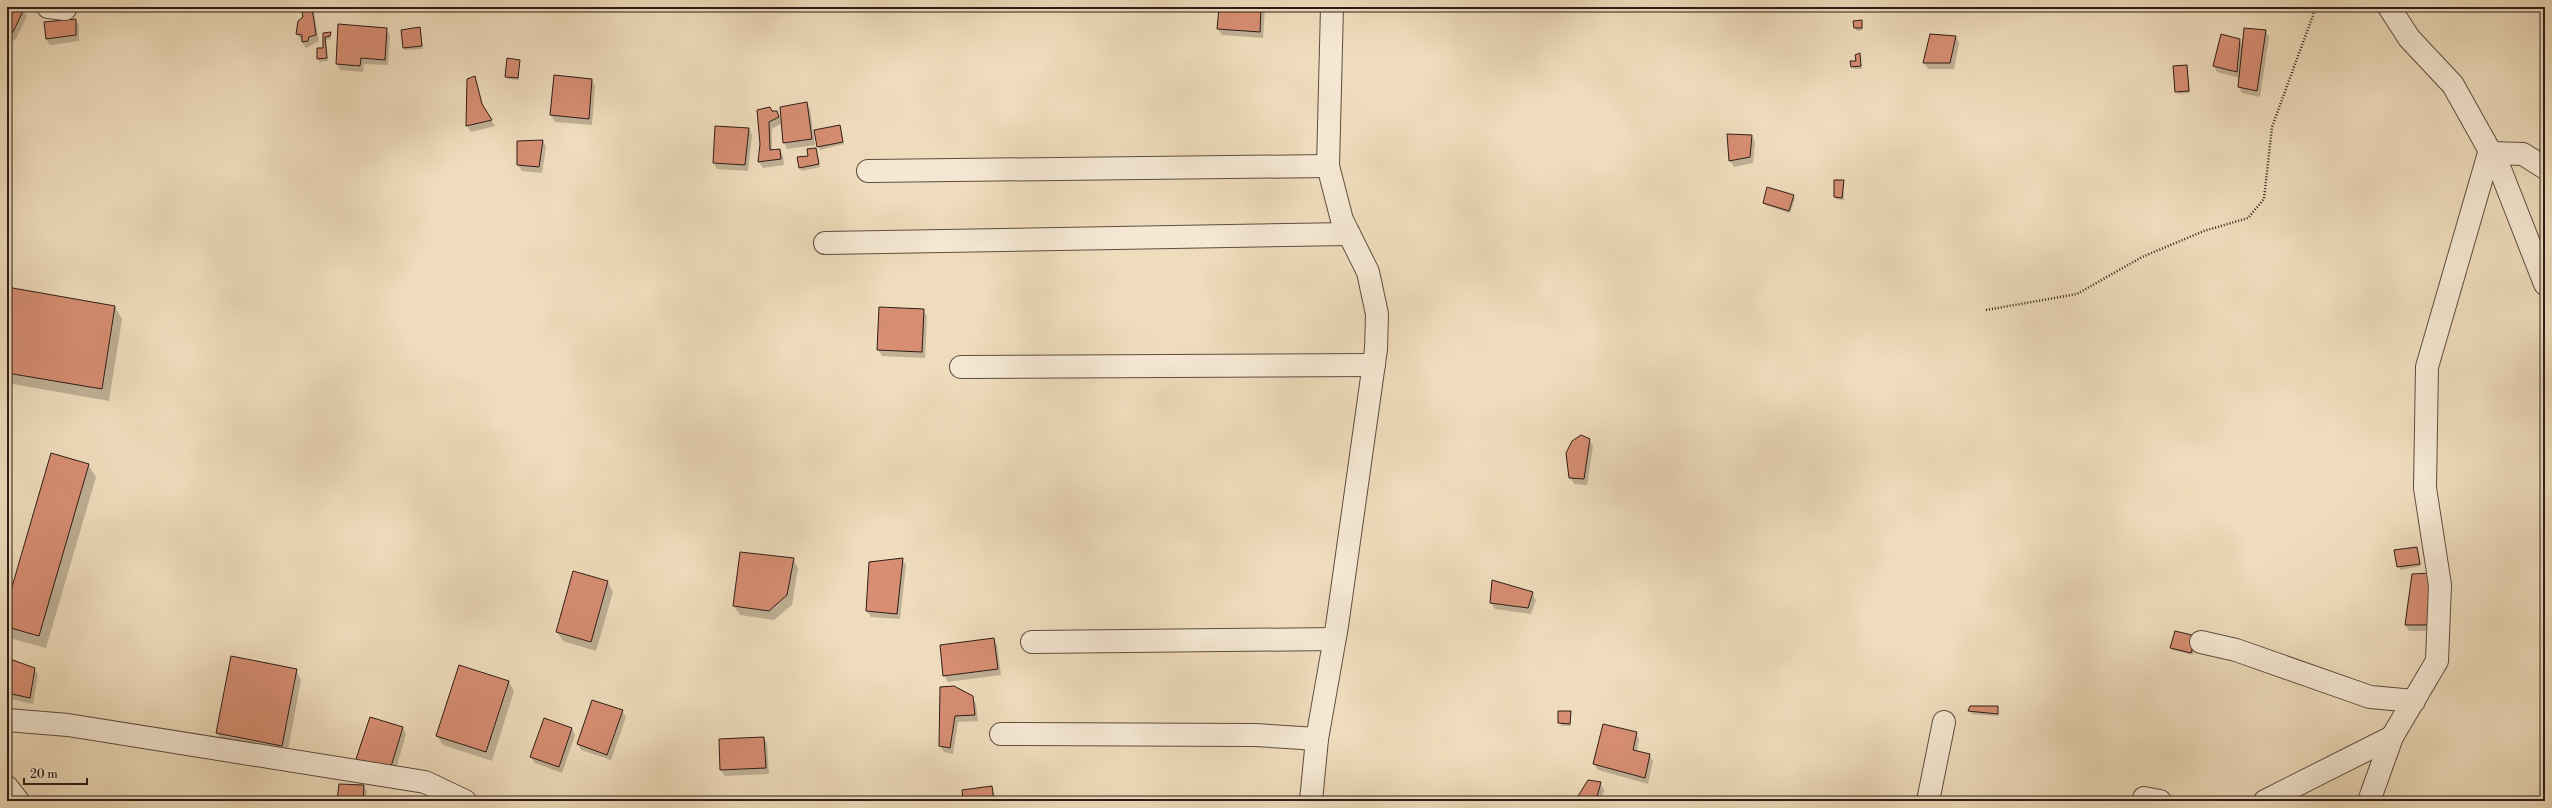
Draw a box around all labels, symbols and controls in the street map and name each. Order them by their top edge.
scale bar [24,760,87,786]
text: 20 m [30,767,58,782]

